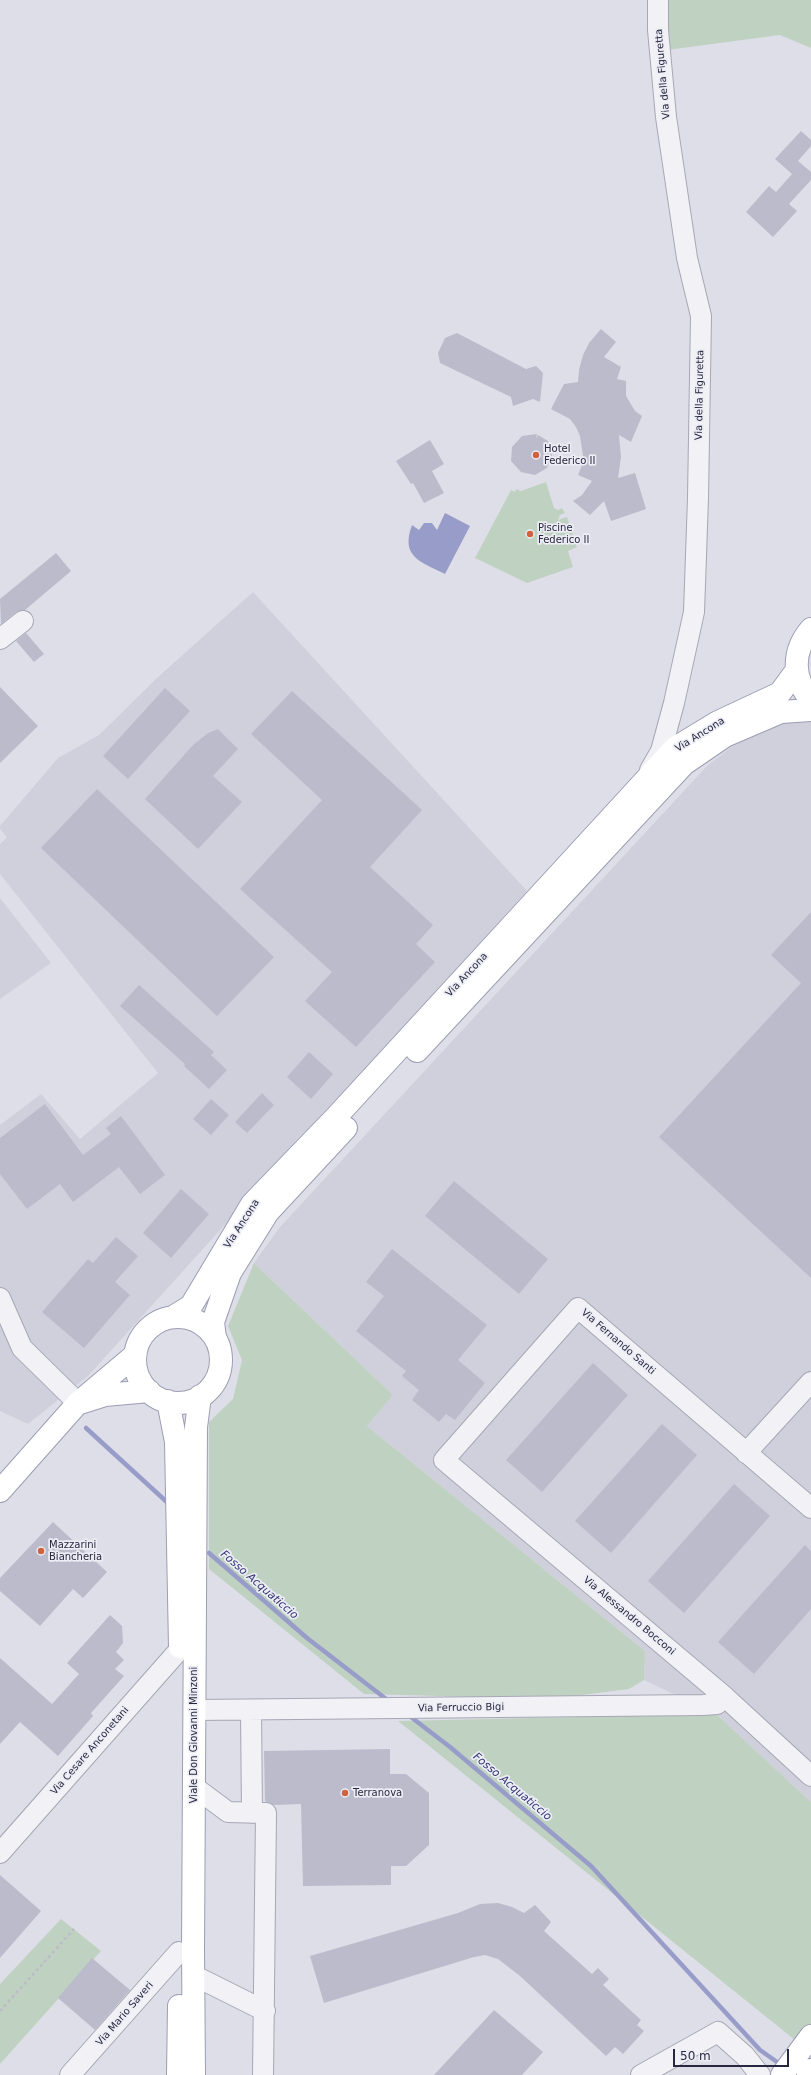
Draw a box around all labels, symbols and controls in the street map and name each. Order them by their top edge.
street label: Via della Figuretta [653,28,673,120]
street label: Via della Figuretta [693,350,707,440]
place label: Hotel Federico II [544,443,595,466]
marker: Hotel Federico II [531,450,541,460]
place label: Piscine Federico II [538,522,589,546]
marker: Piscine Federico II [525,529,535,539]
street label: Via Ancona [673,715,727,755]
street label: Via Ancona [444,950,490,1000]
street label: Via Ancona [222,1197,262,1251]
street label: Via Fernando Santi [579,1307,657,1377]
place label: Mazzarini Biancheria [49,1539,102,1562]
marker: Mazzarini Biancheria [36,1546,46,1556]
water label: Fosso Acquaticcio [218,1548,300,1622]
street label: Via Alessandro Bocconi [581,1574,677,1658]
street label: Viale Don Giovanni Minzoni [188,1667,200,1803]
street label: Via Ferruccio Bigi [418,1701,504,1715]
street label: Via Cesare Anconetani [48,1704,132,1798]
water label: Fosso Acquaticcio [470,1750,554,1824]
place label: Terranova [353,1787,402,1799]
marker: Terranova [340,1788,350,1798]
street label: Via Mario Saveri [94,1979,156,2049]
scale bar [675,2041,791,2067]
text: 50 m [680,2049,711,2063]

